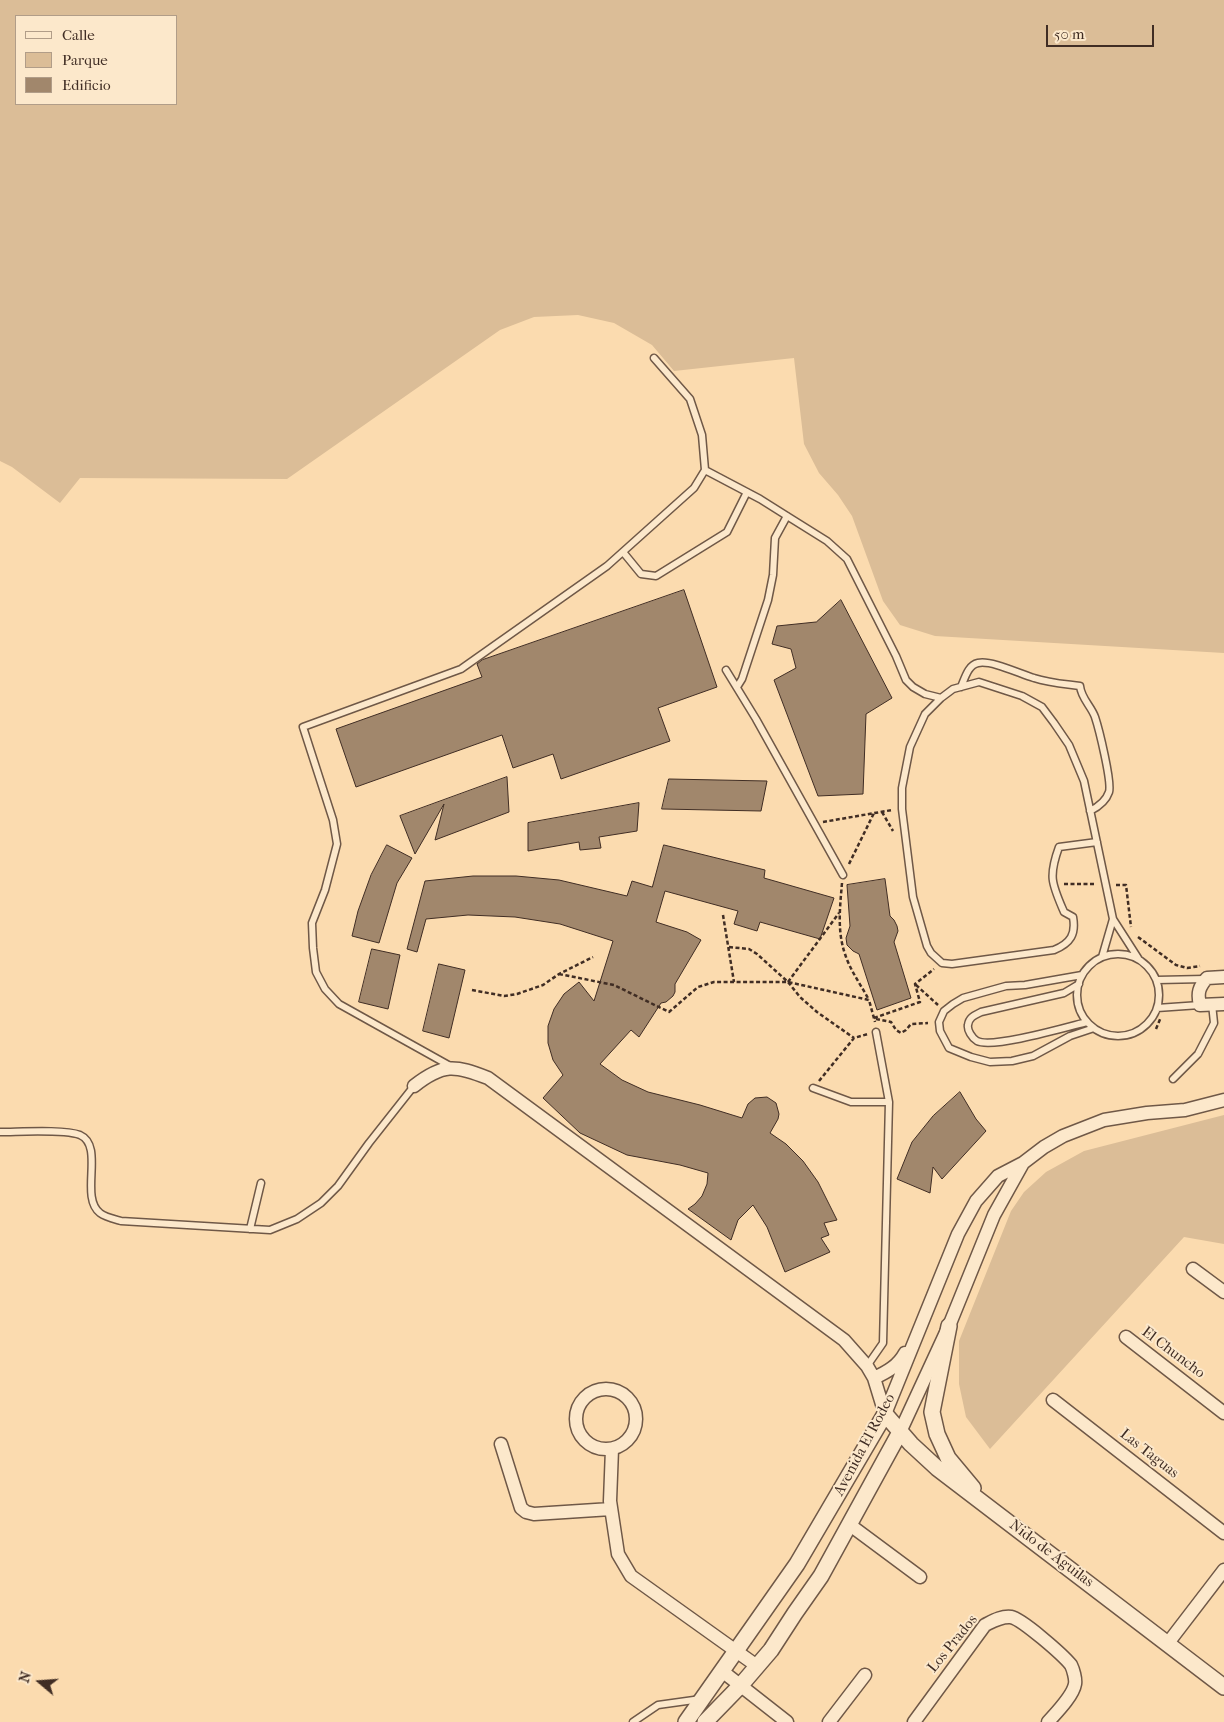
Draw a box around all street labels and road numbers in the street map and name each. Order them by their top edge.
street label: El Chuncho [1138,1323,1208,1383]
street label: Avenida El Rodeo [830,1391,900,1499]
street label: Las Taguas [1116,1425,1182,1483]
street label: Nido de Águilas [1005,1516,1097,1592]
street label: Los Prados [924,1611,982,1677]

